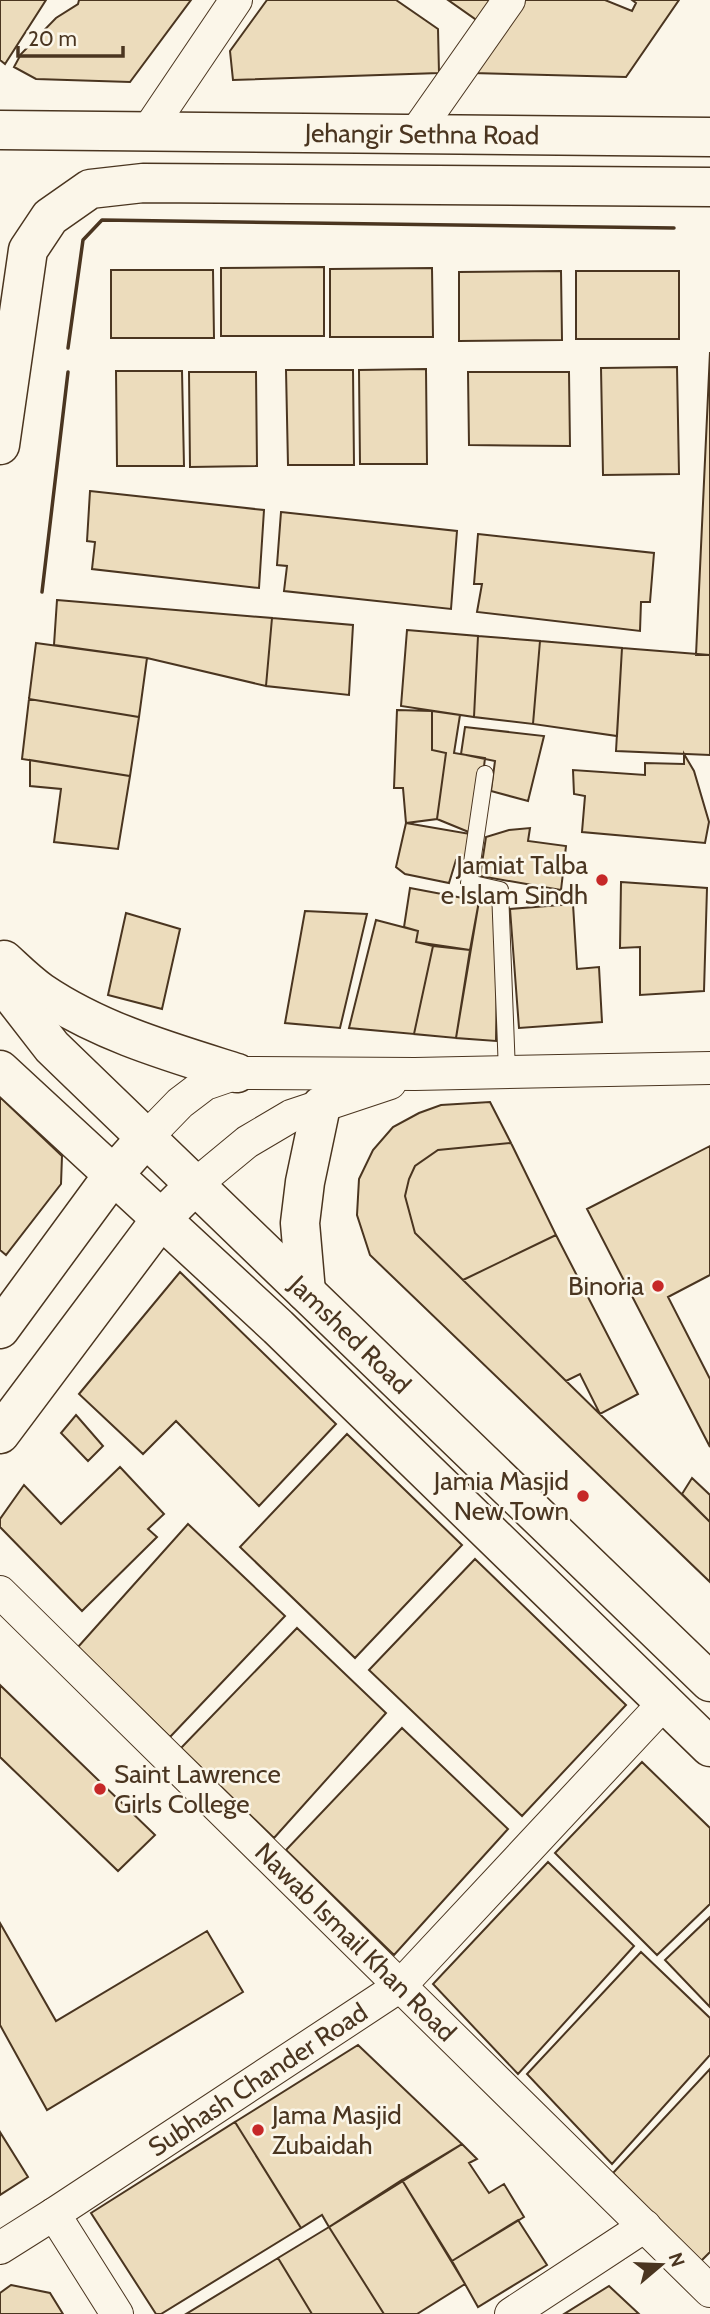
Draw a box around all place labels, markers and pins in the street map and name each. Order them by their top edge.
place label: Jamiat Talba e Islam Sindh [441,849,589,911]
marker: Jamiat Talba e Islam Sindh [594,872,610,888]
place label: Binoria [568,1270,645,1302]
marker: Binoria [650,1278,666,1294]
place label: Jamia Masjid New Town [433,1465,569,1527]
marker: Jamia Masjid New Town [575,1488,591,1504]
place label: Saint Lawrence Girls College [114,1758,281,1820]
marker: Saint Lawrence Girls College [92,1781,108,1797]
place label: Jama Masjid Zubaidah [271,2099,402,2161]
marker: Jama Masjid Zubaidah [250,2122,266,2138]

